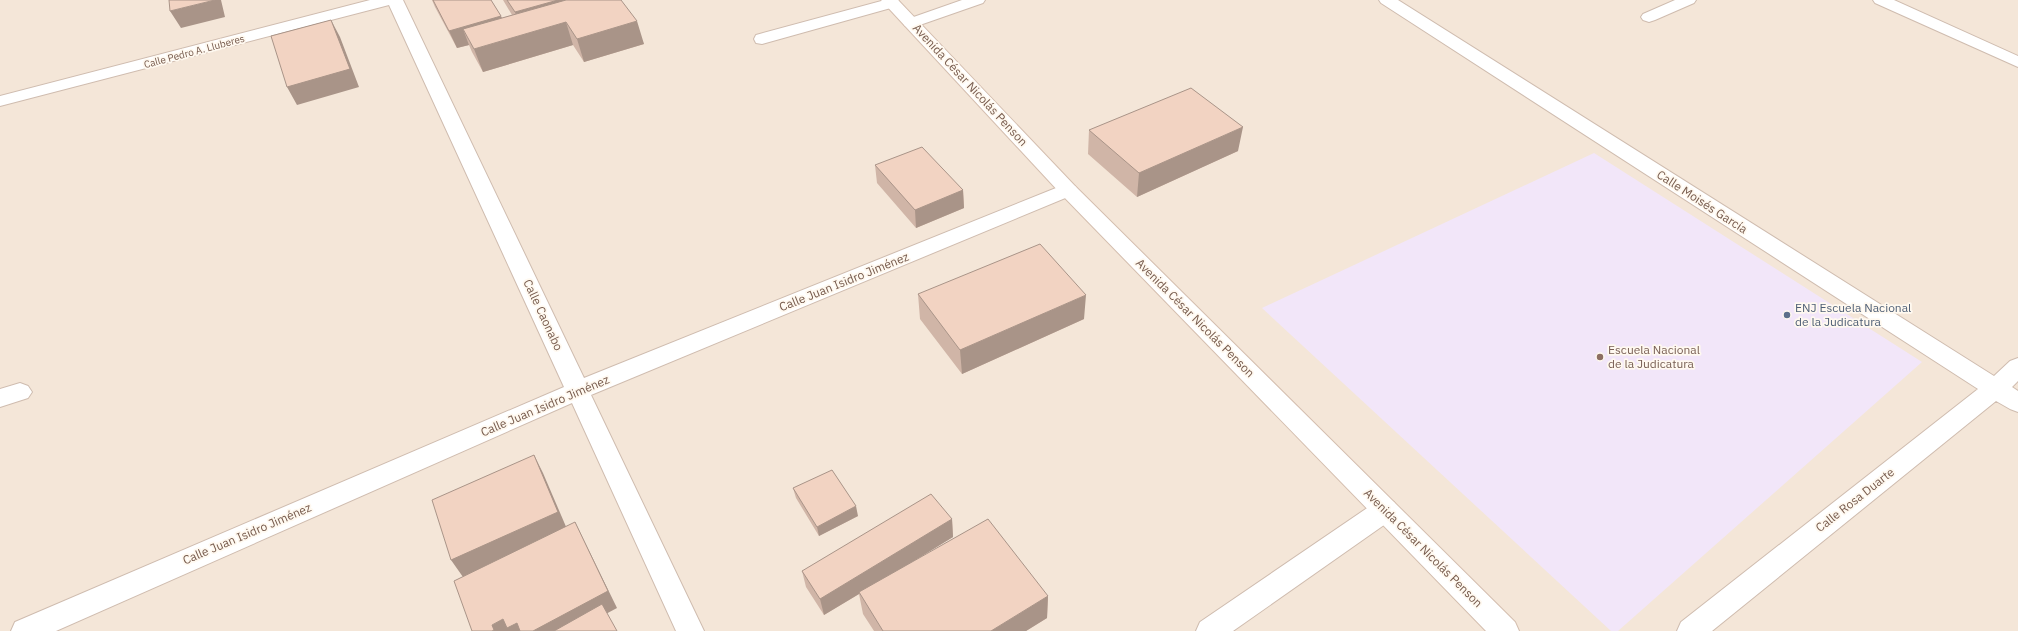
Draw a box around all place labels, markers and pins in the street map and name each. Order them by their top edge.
place label: ENJ Escuela Nacional de la Judicatura [1795,300,1911,329]
marker: ENJ Escuela Nacional de la Judicatura [1782,310,1792,320]
place label: Escuela Nacional de la Judicatura [1608,342,1700,371]
marker: Escuela Nacional de la Judicatura [1595,352,1605,362]

